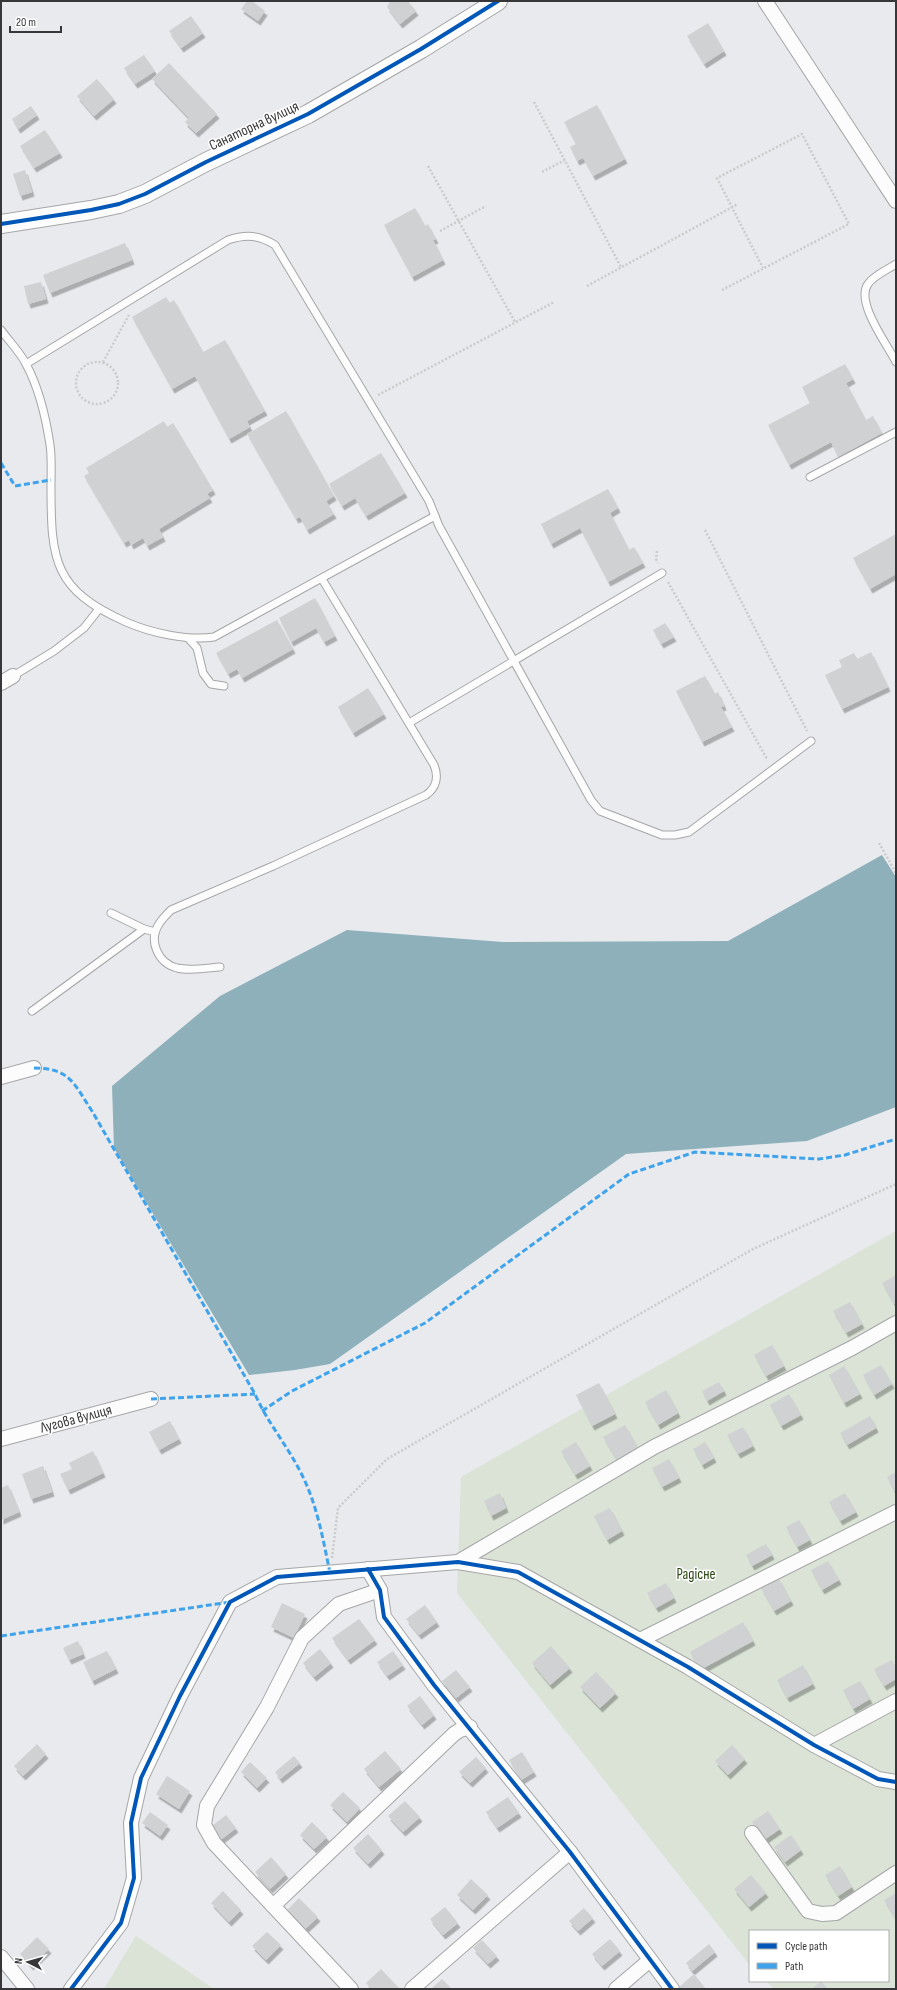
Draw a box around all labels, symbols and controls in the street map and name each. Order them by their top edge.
scale bar [10,8,61,34]
text: 20 m [16,15,36,30]
street label: Санаторна вулиця [206,97,302,155]
street label: Лугова вулиця [37,1400,114,1438]
park label: Радісне [676,1565,716,1584]
legend [749,1930,889,1982]
text: Cycle path [785,1939,827,1954]
north arrow [8,1942,48,1982]
text: N [12,1957,25,1965]
text: Path [785,1959,803,1974]

